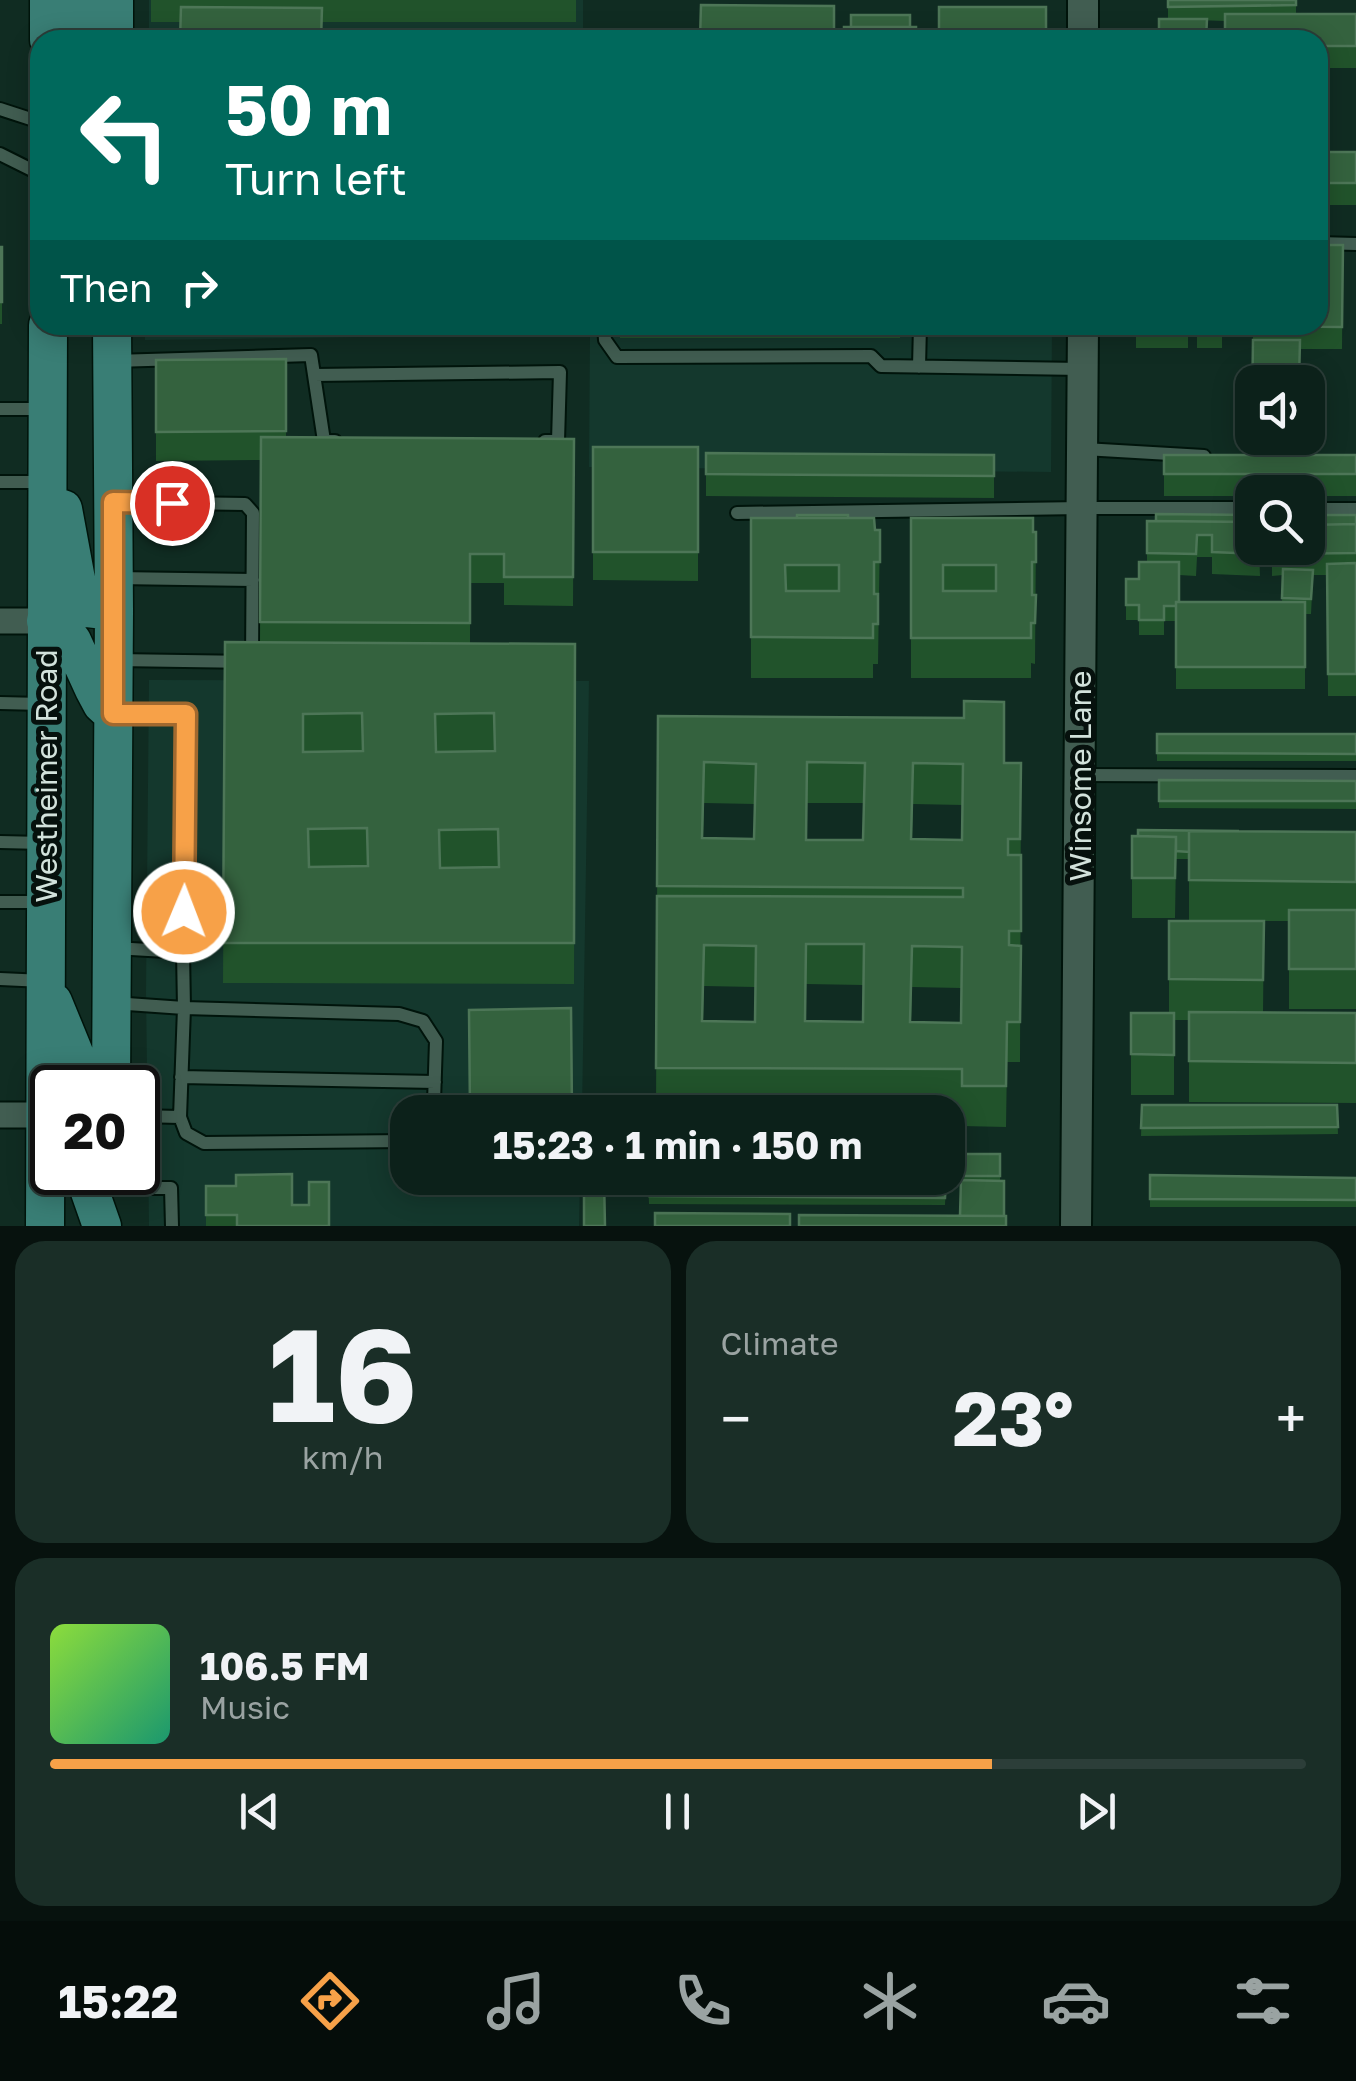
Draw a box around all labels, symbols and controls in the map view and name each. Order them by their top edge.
text: 50 m [225,66,392,150]
icon: left [60,70,190,200]
text: Turn left [225,151,407,205]
icon: right [172,260,227,315]
text: Then [60,265,152,310]
map controls [1235,365,1325,565]
button: sound [1235,365,1325,455]
pin [130,461,215,546]
button: search [1235,475,1325,565]
icon: arrive [145,476,200,531]
street label: Westheimer Road [28,649,64,903]
street label: Winsome Lane [1062,671,1098,881]
position arrow [132,860,236,964]
speed limit sign: 20 [30,1065,160,1195]
text: 15:23 · 1 min · 150 m [493,1122,862,1167]
text: 16 [268,1295,418,1451]
text: Climate [721,1324,839,1362]
text: 23° [953,1372,1074,1463]
text: − [721,1385,751,1451]
text: + [1276,1385,1306,1451]
text: km/h [302,1438,383,1476]
text: 106.5 FM [200,1643,370,1688]
text: Music [200,1688,290,1726]
icon: previous [232,1784,287,1839]
icon: pause [650,1784,705,1839]
icon: next [1069,1784,1124,1839]
icon: directions [295,1966,365,2036]
icon: music [481,1966,551,2036]
icon: phone [668,1966,738,2036]
icon: climate [855,1966,925,2036]
icon: car [1041,1966,1111,2036]
icon: filters [1228,1966,1298,2036]
text: 15:22 [58,1974,178,2028]

